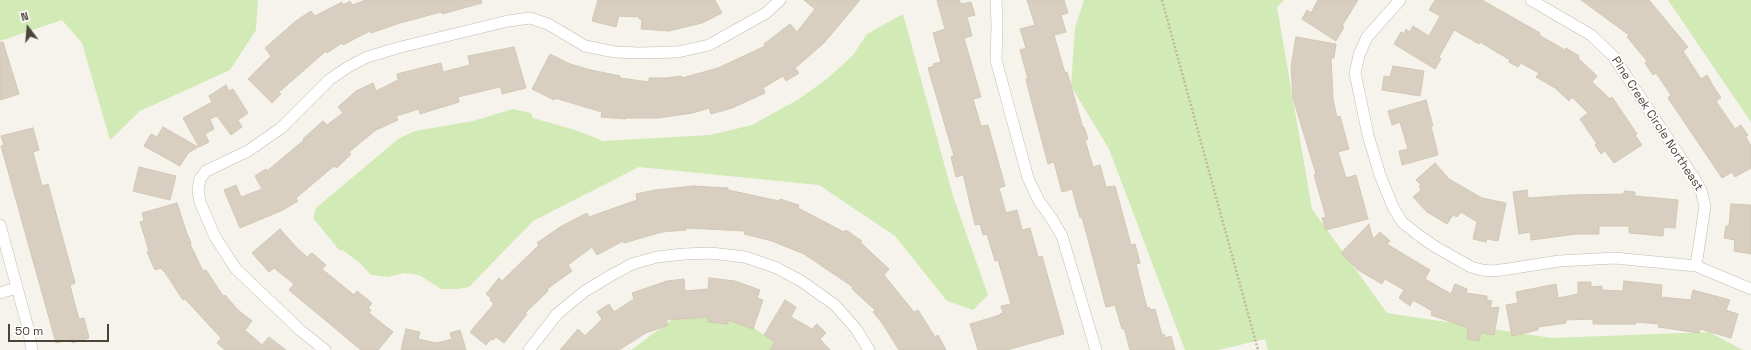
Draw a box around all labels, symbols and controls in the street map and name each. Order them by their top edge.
north arrow [8,8,48,48]
text: N [19,9,30,24]
street label: Pine Creek Circle Northeast [1608,54,1706,194]
scale bar [10,316,111,342]
text: 50 m [15,323,43,339]

